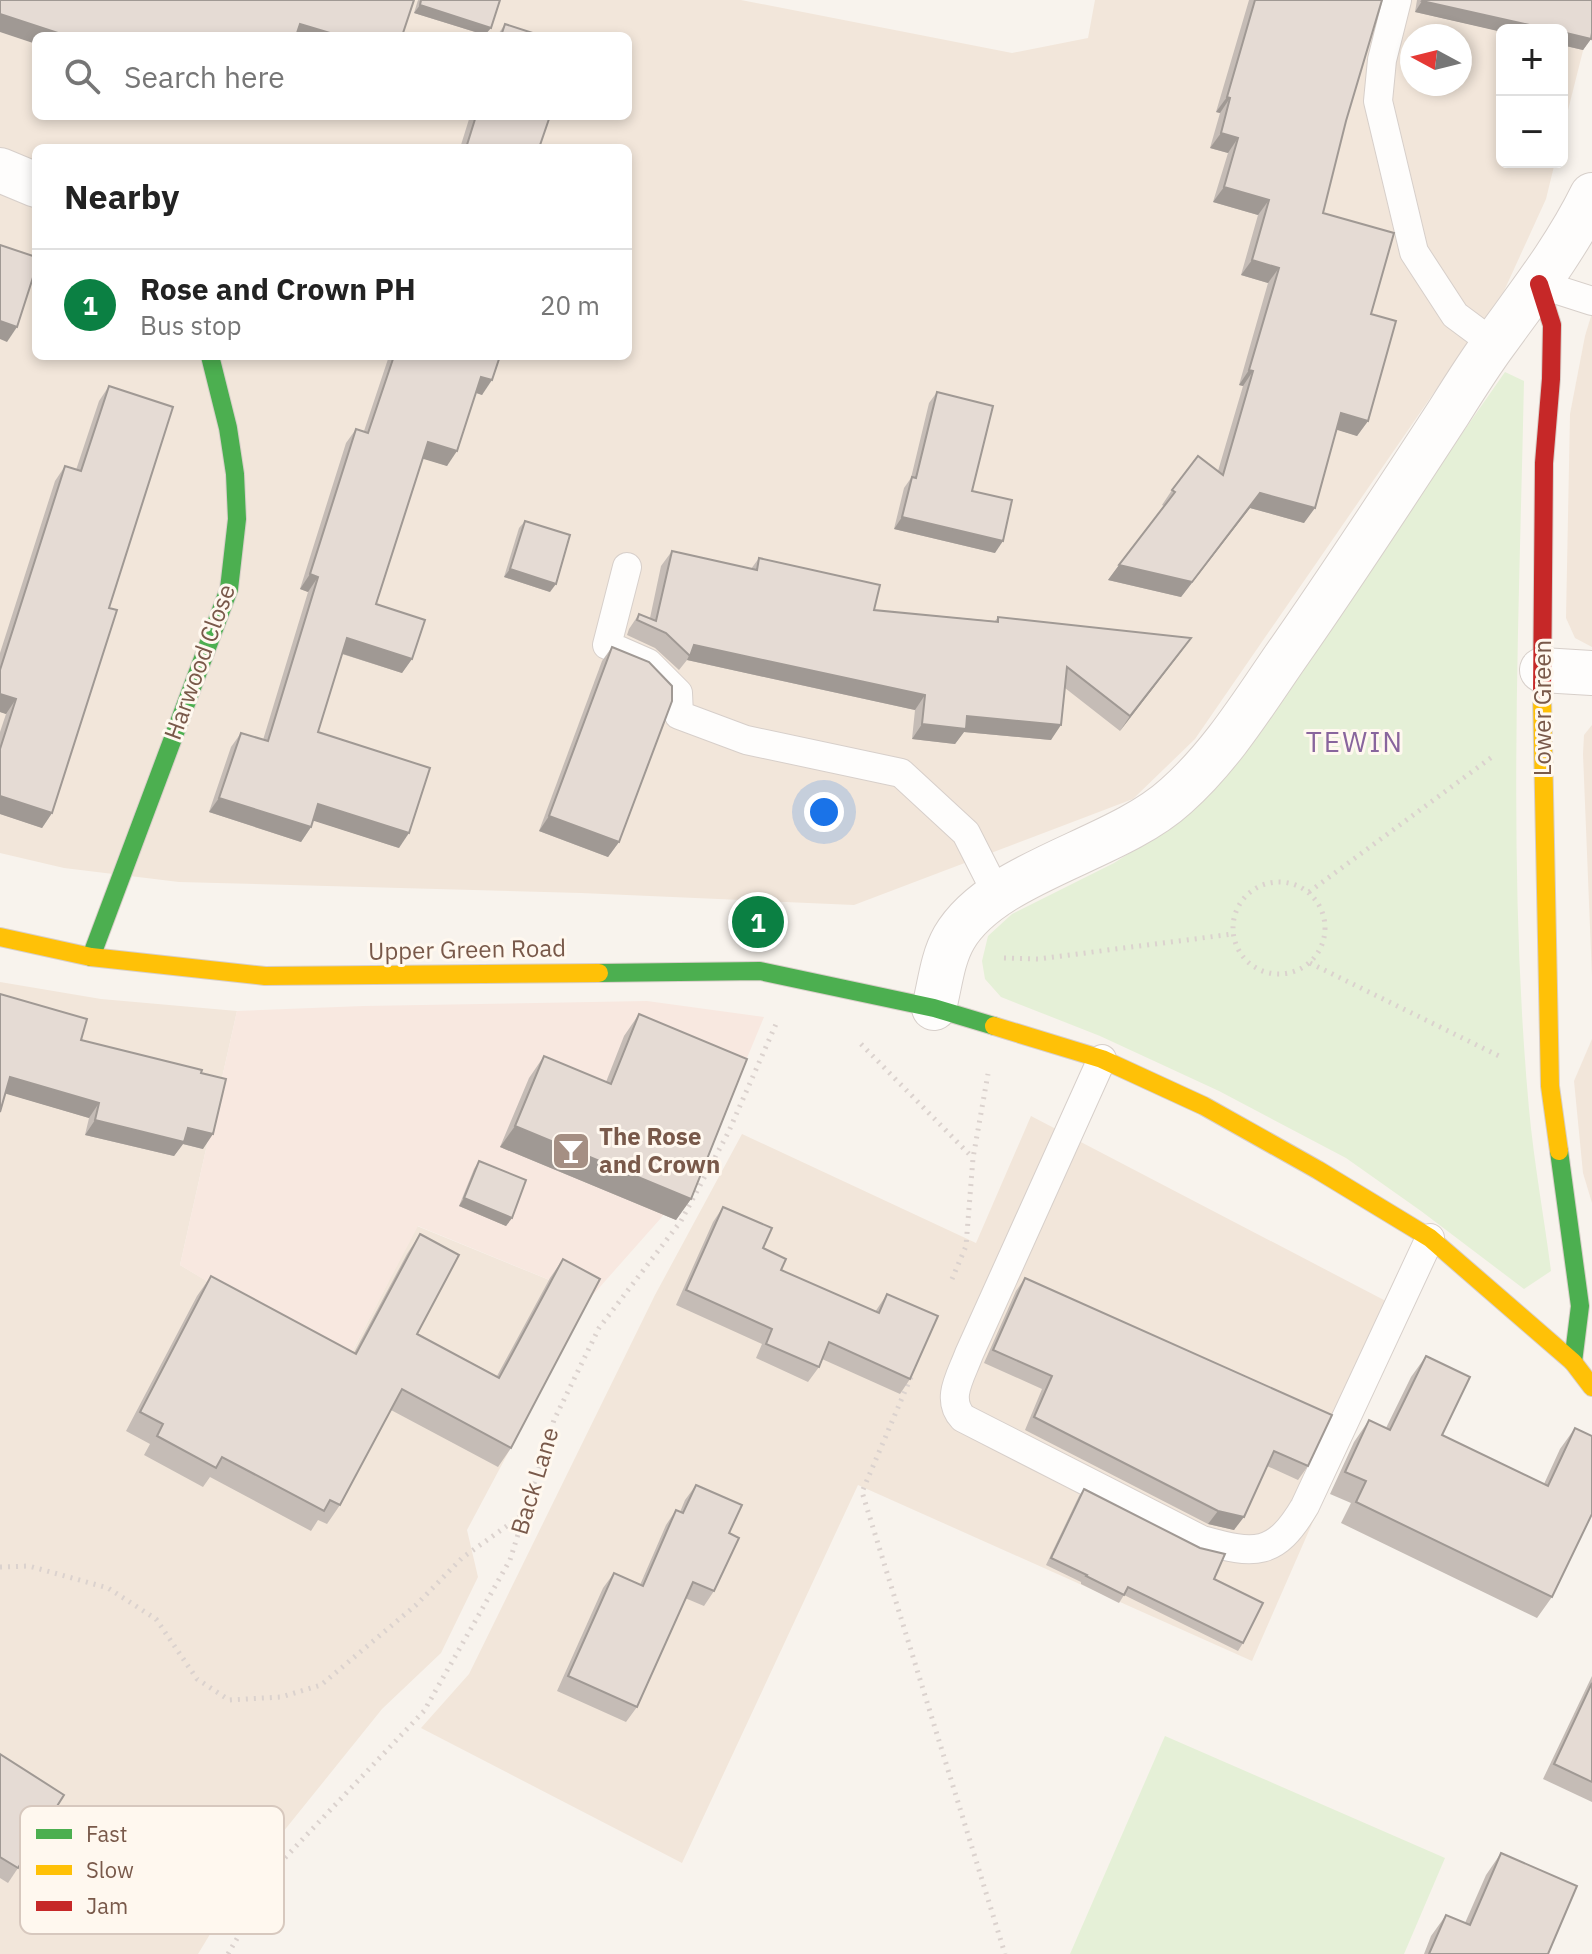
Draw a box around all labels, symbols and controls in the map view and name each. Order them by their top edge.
north arrow [1400,24,1472,96]
map controls [1496,24,1568,168]
button: + [1496,24,1568,96]
search box [32,32,632,120]
icon: search [60,54,104,98]
text: Search here [124,57,285,96]
button: − [1496,96,1568,168]
text: Nearby [64,174,179,218]
text: Rose and Crown PH [140,269,416,308]
text: 1 [82,288,98,322]
text: 20 m [540,288,600,322]
text: Bus stop [140,308,242,342]
street label: Harwood Close [156,579,242,744]
street label: Lower Green [1526,640,1558,776]
district label: TEWIN [1306,723,1404,760]
your location [804,792,844,832]
pin: 1 [732,892,784,952]
street label: Upper Green Road [368,931,566,967]
place label: The Rose and Crown [599,1120,720,1180]
bar icon: The Rose and Crown [550,1130,592,1172]
street label: Back Lane [503,1423,565,1538]
legend [20,1806,284,1934]
text: Fast [86,1819,127,1848]
text: Slow [86,1855,134,1884]
text: Jam [86,1891,128,1920]

